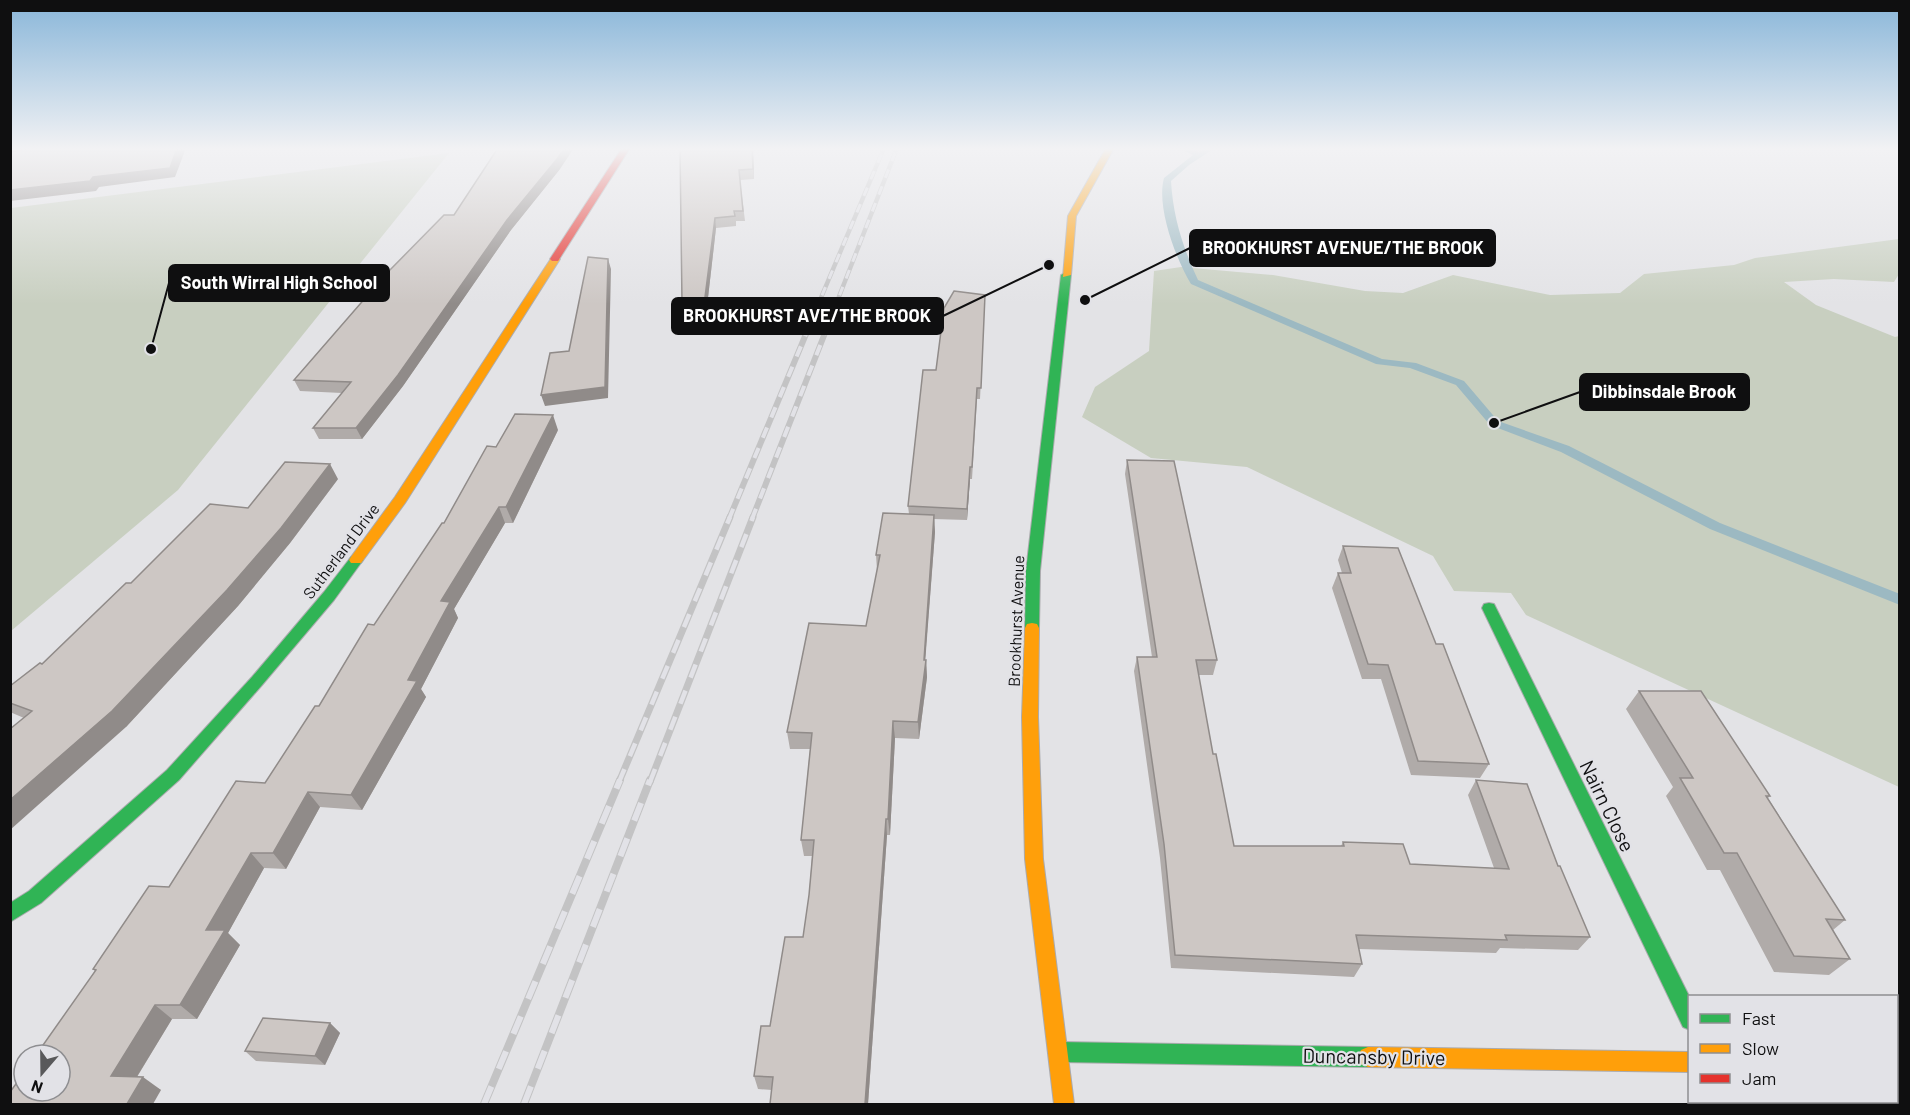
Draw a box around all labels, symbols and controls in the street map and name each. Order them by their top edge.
callout: BROOKHURST AVENUE/THE BROOK [1190,230,1495,266]
text: BROOKHURST AVENUE/THE BROOK [1202,236,1484,258]
callout: South Wirral High School [169,265,389,301]
text: South Wirral High School [181,271,377,293]
callout: BROOKHURST AVE/THE BROOK [672,298,943,334]
text: BROOKHURST AVE/THE BROOK [683,304,931,326]
callout: Dibbinsdale Brook [1580,374,1749,410]
text: Dibbinsdale Brook [1592,380,1737,402]
street label: Sutherland Drive [299,499,383,602]
street label: Brookhurst Avenue [1004,555,1027,687]
street label: Nairn Close [1575,756,1640,855]
legend [1688,995,1898,1103]
text: Fast [1742,1007,1776,1029]
text: Slow [1742,1037,1779,1059]
north arrow [12,1043,72,1103]
street label: Duncansby Drive [1302,1043,1446,1069]
text: Jam [1742,1067,1776,1089]
text: N [28,1077,45,1098]

